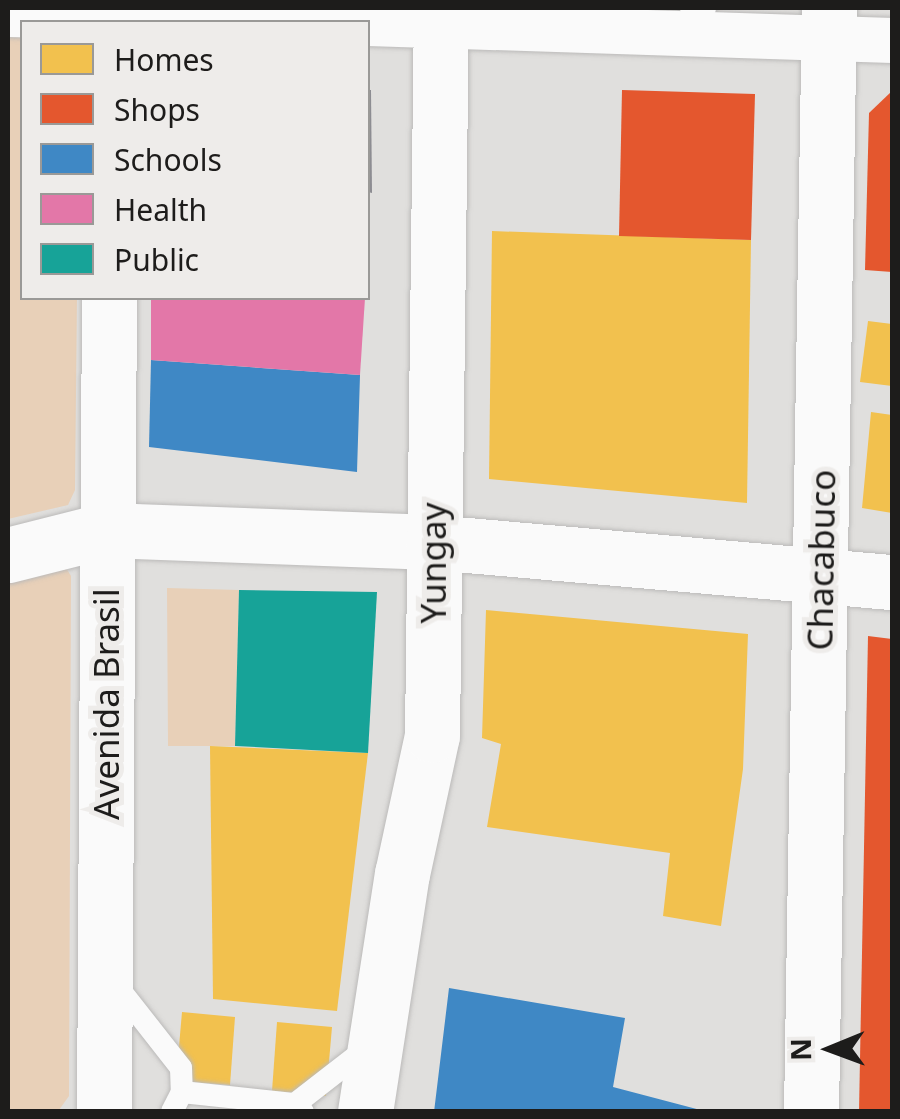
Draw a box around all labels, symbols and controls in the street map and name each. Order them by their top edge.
legend [20,20,370,300]
text: Homes [114,39,214,80]
text: Shops [114,89,200,130]
text: Schools [114,139,222,180]
text: Health [114,189,207,230]
text: Public [114,239,199,280]
street label: Chacabuco [798,469,844,651]
street label: Yungay [412,502,454,624]
street label: Avenida Brasil [85,588,127,820]
north arrow [780,999,880,1099]
text: N [781,1038,819,1061]

